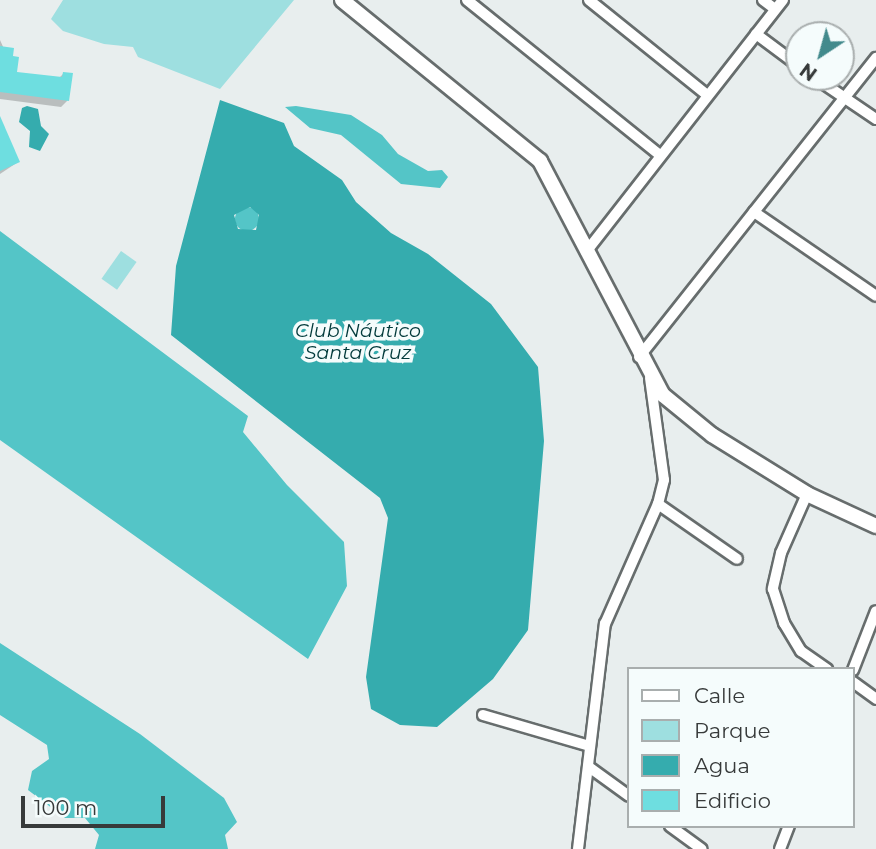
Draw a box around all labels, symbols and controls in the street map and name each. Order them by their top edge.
north arrow [785,21,855,91]
text: N [796,58,822,86]
water label: Club Náutico Santa Cruz [295,320,421,364]
legend [628,667,855,828]
text: Calle [694,683,745,708]
text: Parque [694,718,770,743]
text: Agua [694,753,750,778]
scale bar [24,782,168,826]
text: Edificio [694,788,771,813]
text: 100 m [34,795,97,820]

